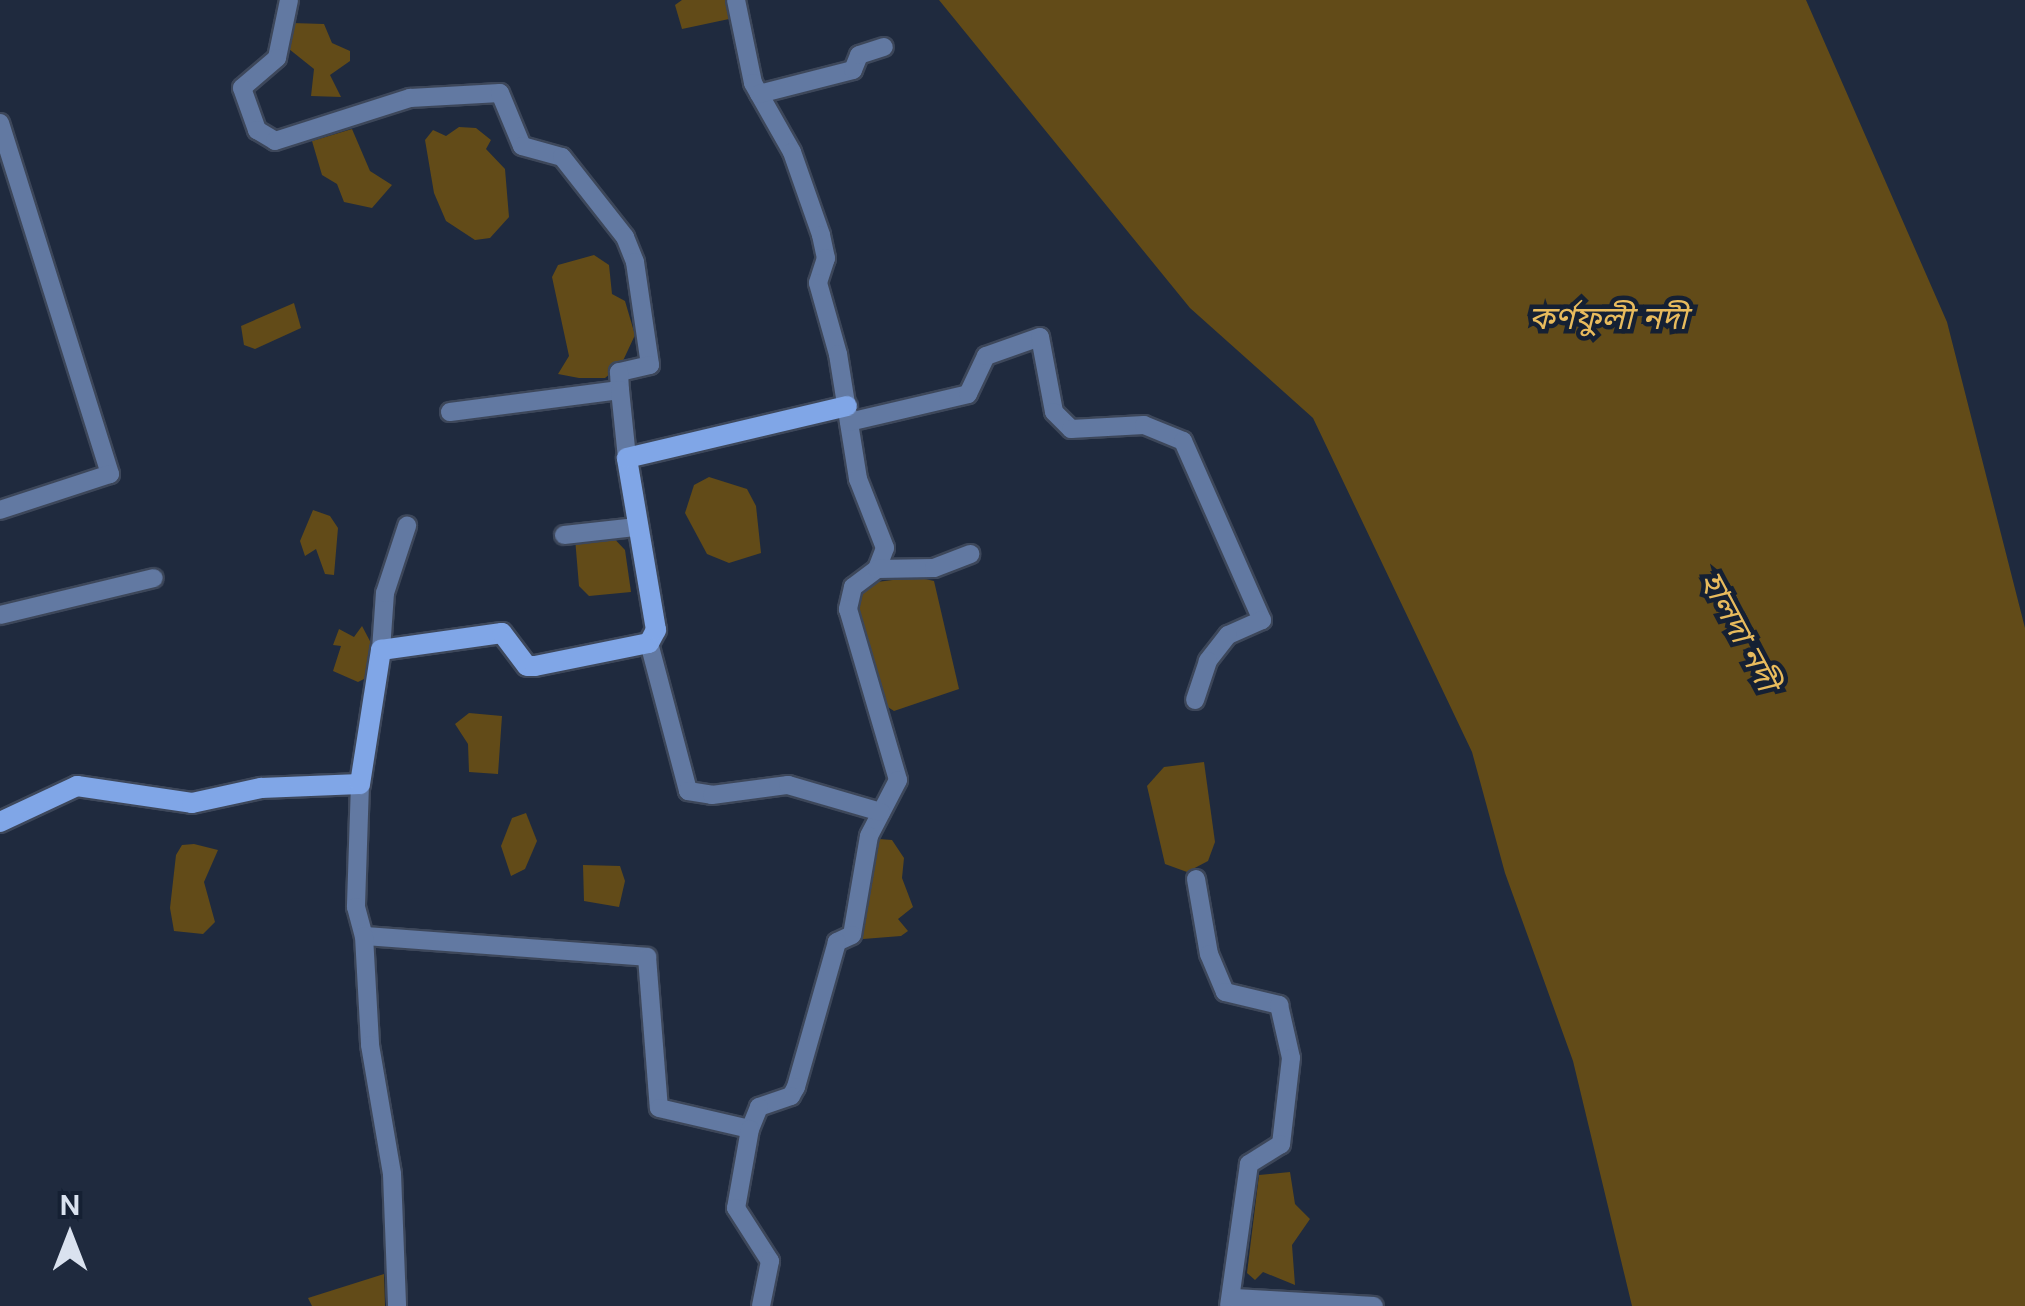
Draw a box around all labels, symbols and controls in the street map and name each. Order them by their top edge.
water label: কর্ণফুলী নদী [1529,299,1687,337]
water label: হালদা নদী [1692,565,1786,697]
north arrow [20,1186,120,1286]
text: N [60,1187,80,1224]

